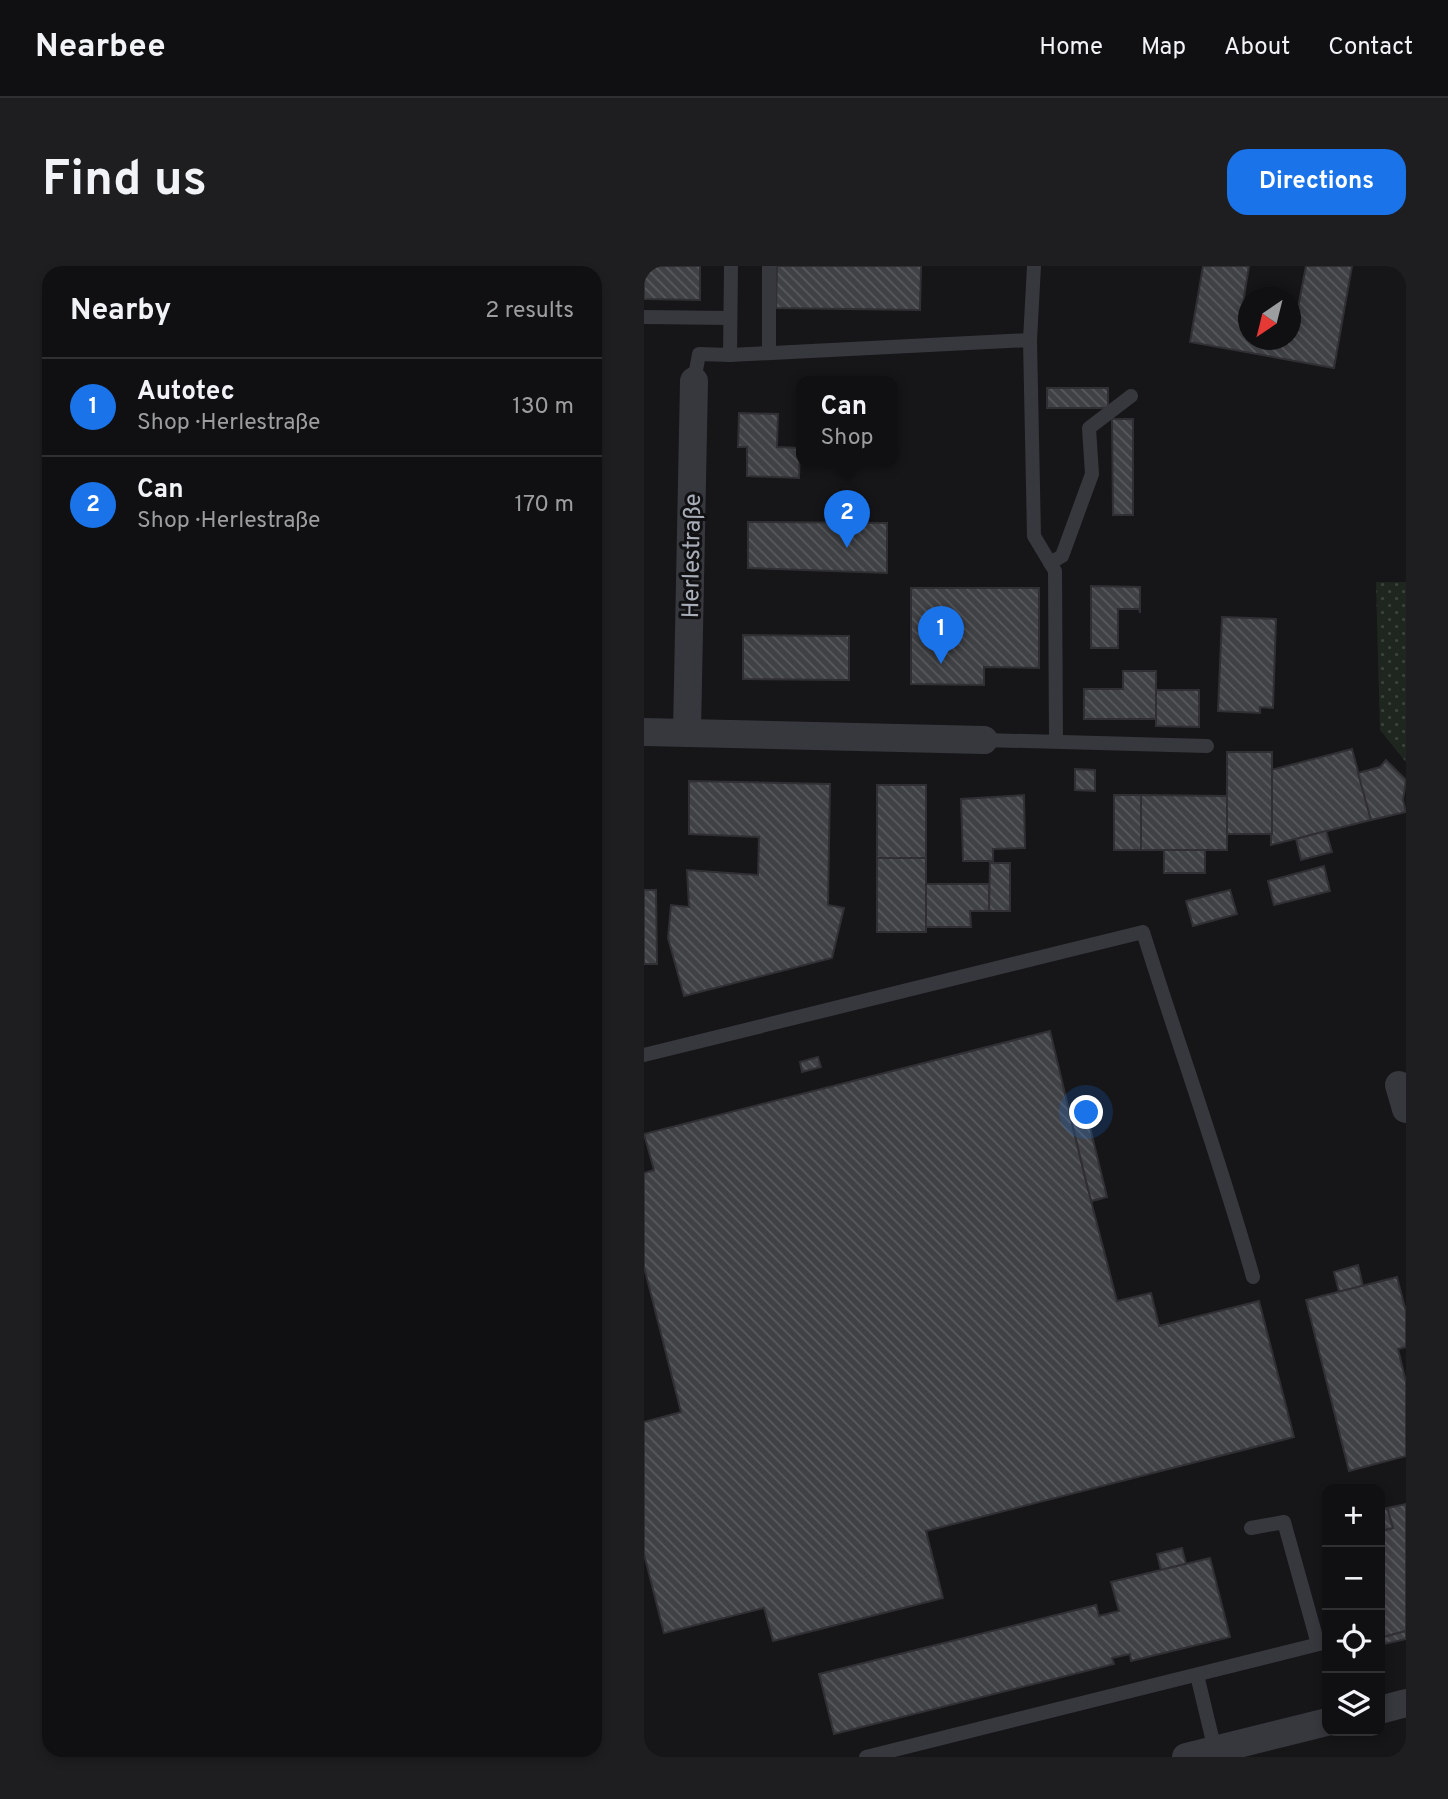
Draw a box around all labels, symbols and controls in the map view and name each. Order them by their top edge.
text: Nearbee [35,27,166,69]
text: Home [1039,33,1103,63]
text: Map [1141,33,1186,63]
text: About [1224,33,1290,63]
text: Contact [1328,33,1413,63]
button: Directions [1227,149,1406,215]
text: Find us [42,151,207,213]
north arrow [1238,287,1301,350]
text: Nearby [70,293,171,330]
text: 2 results [485,297,574,326]
text: Autotec [137,376,235,409]
popup [796,376,898,467]
text: Can [821,391,867,424]
text: 1 [88,393,98,422]
text: 130 m [512,393,574,422]
text: Shop · Herlestraße [137,409,320,438]
text: Shop [821,424,873,453]
text: Can [137,474,184,507]
pin: 2 [824,490,870,548]
text: 2 [86,491,100,520]
text: 170 m [515,491,574,520]
street label: Herlestraße [677,493,709,619]
text: Shop · Herlestraße [137,507,320,536]
pin: 1 [918,606,964,664]
your location [1069,1095,1103,1129]
map controls [1322,1484,1385,1736]
button: + [1322,1484,1385,1547]
button: − [1322,1547,1385,1610]
button: locate [1322,1610,1385,1673]
button: layers [1322,1673,1385,1736]

